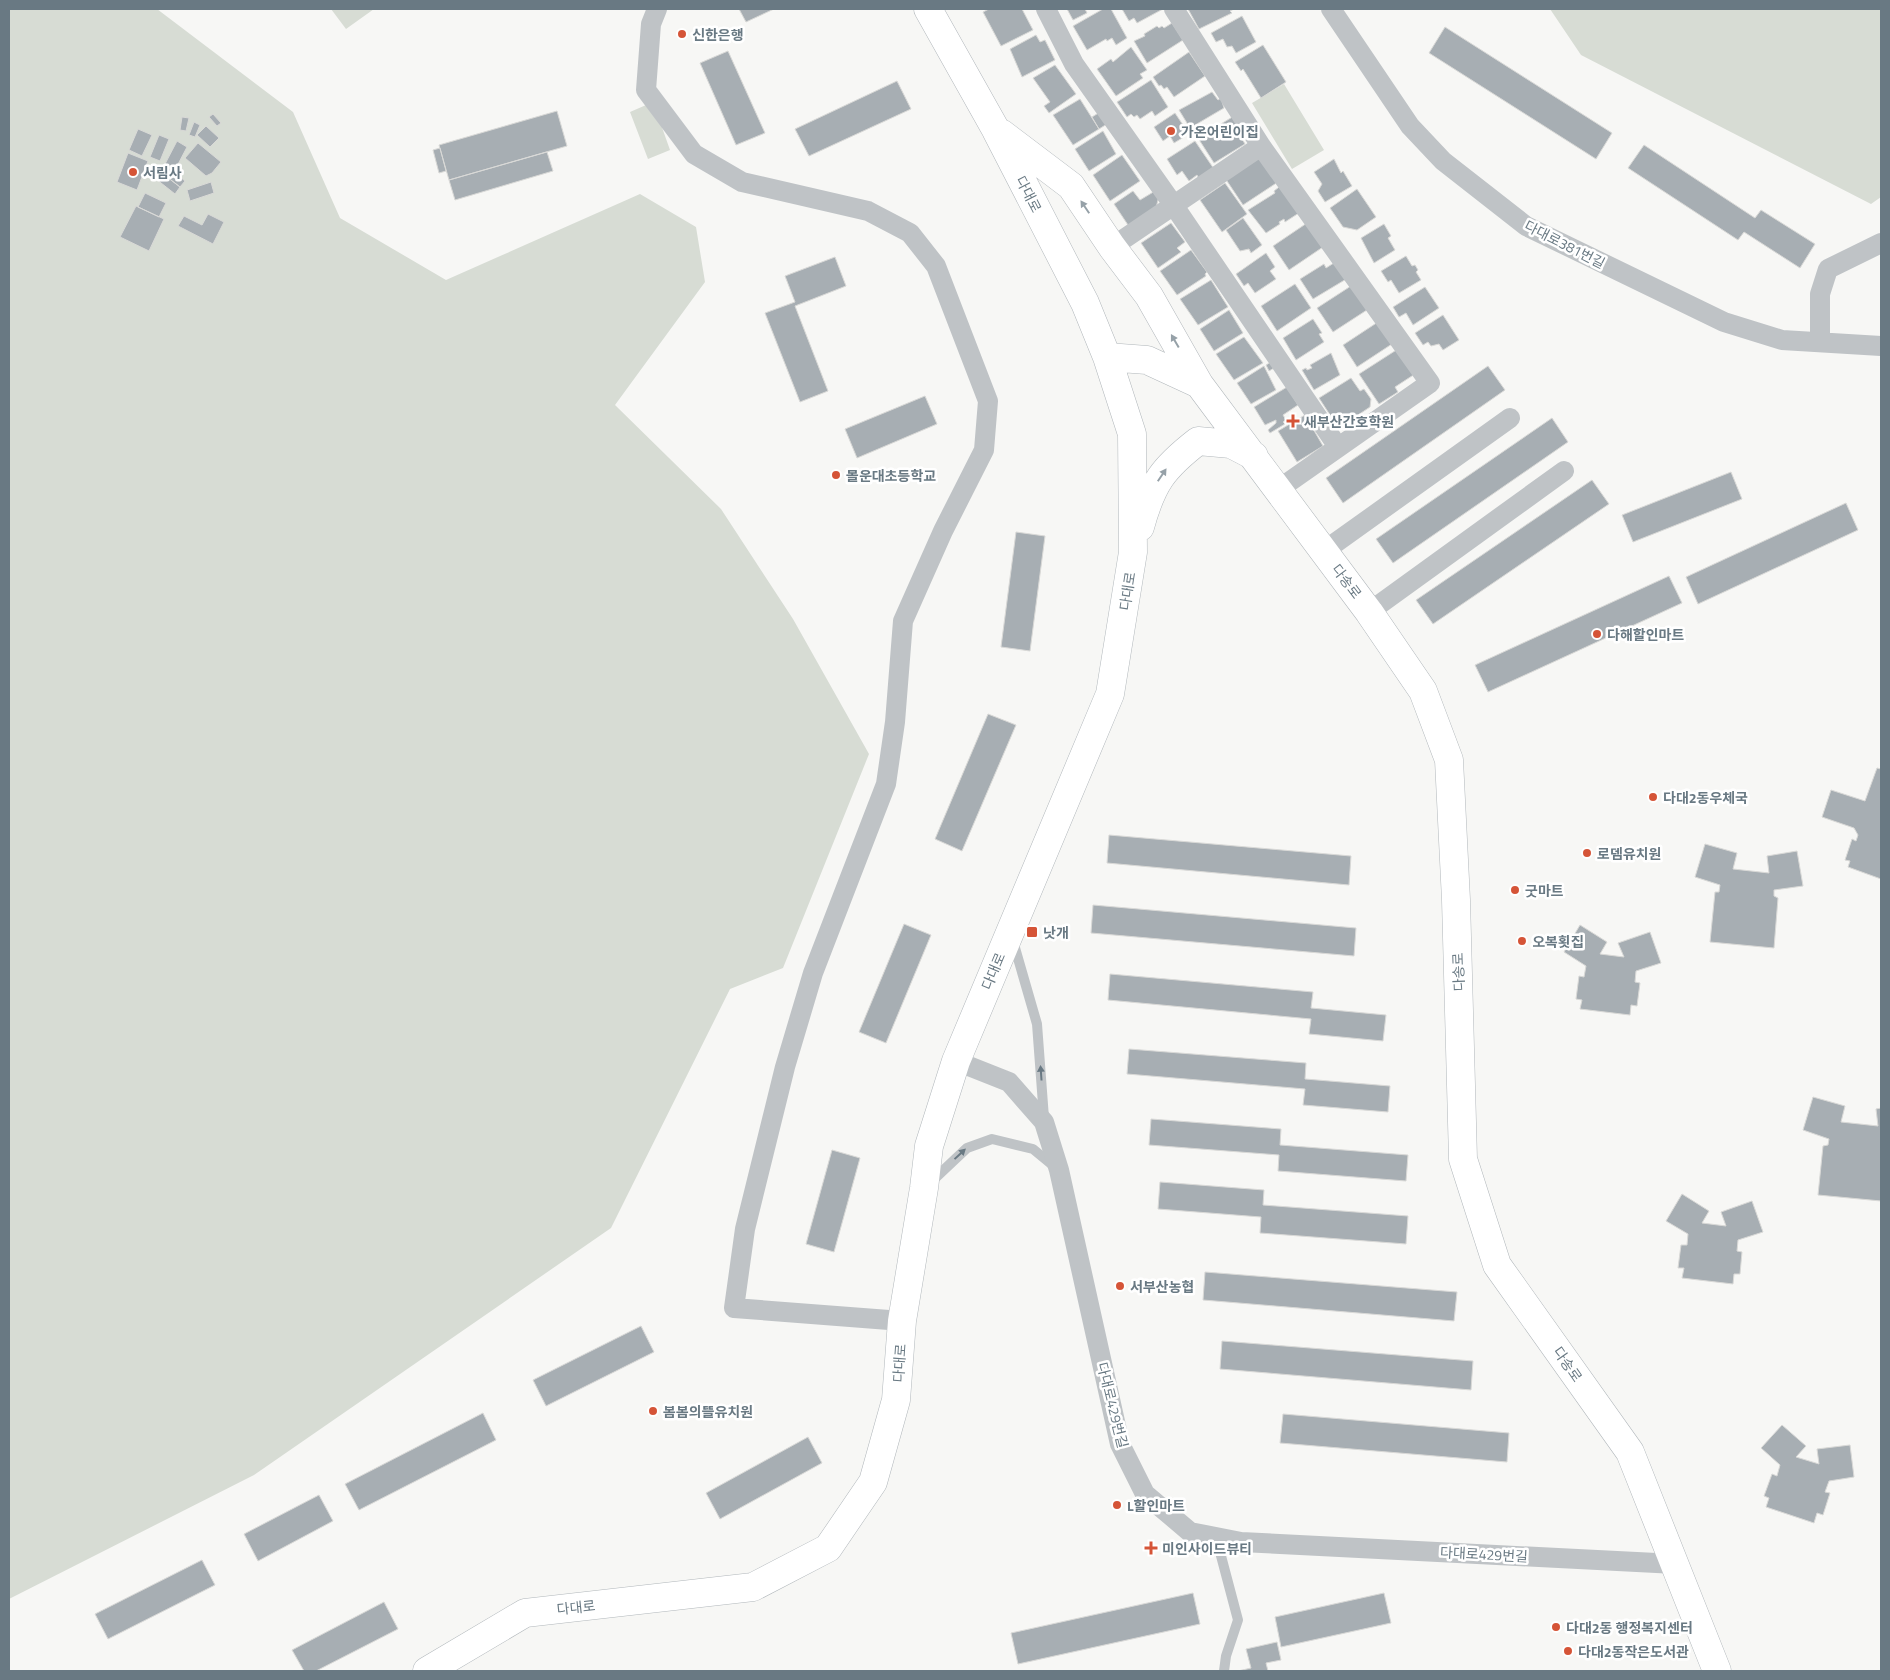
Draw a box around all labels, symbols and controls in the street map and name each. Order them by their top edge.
place label: 신한은행 [692,24,744,45]
marker: 신한은행 [676,28,688,40]
place label: 가온어린이집 [1181,121,1258,142]
marker: 가온어린이집 [1165,125,1177,137]
place label: 서림사 [143,162,182,183]
marker: 서림사 [127,166,139,178]
street label: 다대로 [1011,172,1047,216]
one-way arrow [1080,200,1089,213]
street label: 다대로381번길 [1521,215,1609,273]
one-way arrow [1171,334,1179,349]
place label: 새부산간호학원 [1304,411,1394,432]
marker: 새부산간호학원 [1286,414,1300,428]
place label: 몰운대초등학교 [846,465,936,486]
one-way arrow [1158,468,1167,481]
marker: 몰운대초등학교 [830,469,842,481]
street label: 다송로 [1327,559,1367,603]
street label: 다대로 [1114,570,1140,612]
place label: 다해할인마트 [1607,624,1684,645]
marker: 다해할인마트 [1591,628,1603,640]
place label: 다대2동우체국 [1663,787,1748,808]
marker: 다대2동우체국 [1647,791,1659,803]
place label: 로뎀유치원 [1597,843,1661,864]
marker: 로뎀유치원 [1581,847,1593,859]
place label: 굿마트 [1525,880,1564,901]
marker: 굿마트 [1509,884,1521,896]
place label: 낫개 [1043,922,1069,943]
marker: 낫개 [1025,925,1039,939]
place label: 오복횟집 [1532,931,1584,952]
marker: 오복횟집 [1516,935,1528,947]
street label: 다대로 [976,949,1010,993]
street label: 다송로 [1447,952,1469,992]
one-way arrow [1036,1065,1044,1081]
one-way arrow [954,1148,966,1160]
place label: 서부산농협 [1130,1276,1194,1297]
marker: 서부산농협 [1114,1280,1126,1292]
street label: 다송로 [1548,1342,1588,1386]
street label: 다대로 [887,1343,911,1383]
street label: 다대로429번길 [1092,1360,1134,1450]
place label: 봄봄의뜰유치원 [663,1401,753,1422]
marker: 봄봄의뜰유치원 [647,1405,659,1417]
place label: L할인마트 [1127,1495,1185,1516]
marker: L할인마트 [1111,1499,1123,1511]
place label: 미인사이드뷰티 [1162,1538,1252,1559]
marker: 미인사이드뷰티 [1144,1541,1158,1555]
street label: 다대로429번길 [1440,1541,1528,1567]
street label: 다대로 [556,1595,596,1619]
place label: 다대2동 행정복지센터 [1566,1617,1693,1638]
marker: 다대2동 행정복지센터 [1550,1621,1562,1633]
place label: 다대2동작은도서관 [1578,1641,1689,1662]
marker: 다대2동작은도서관 [1562,1645,1574,1657]

